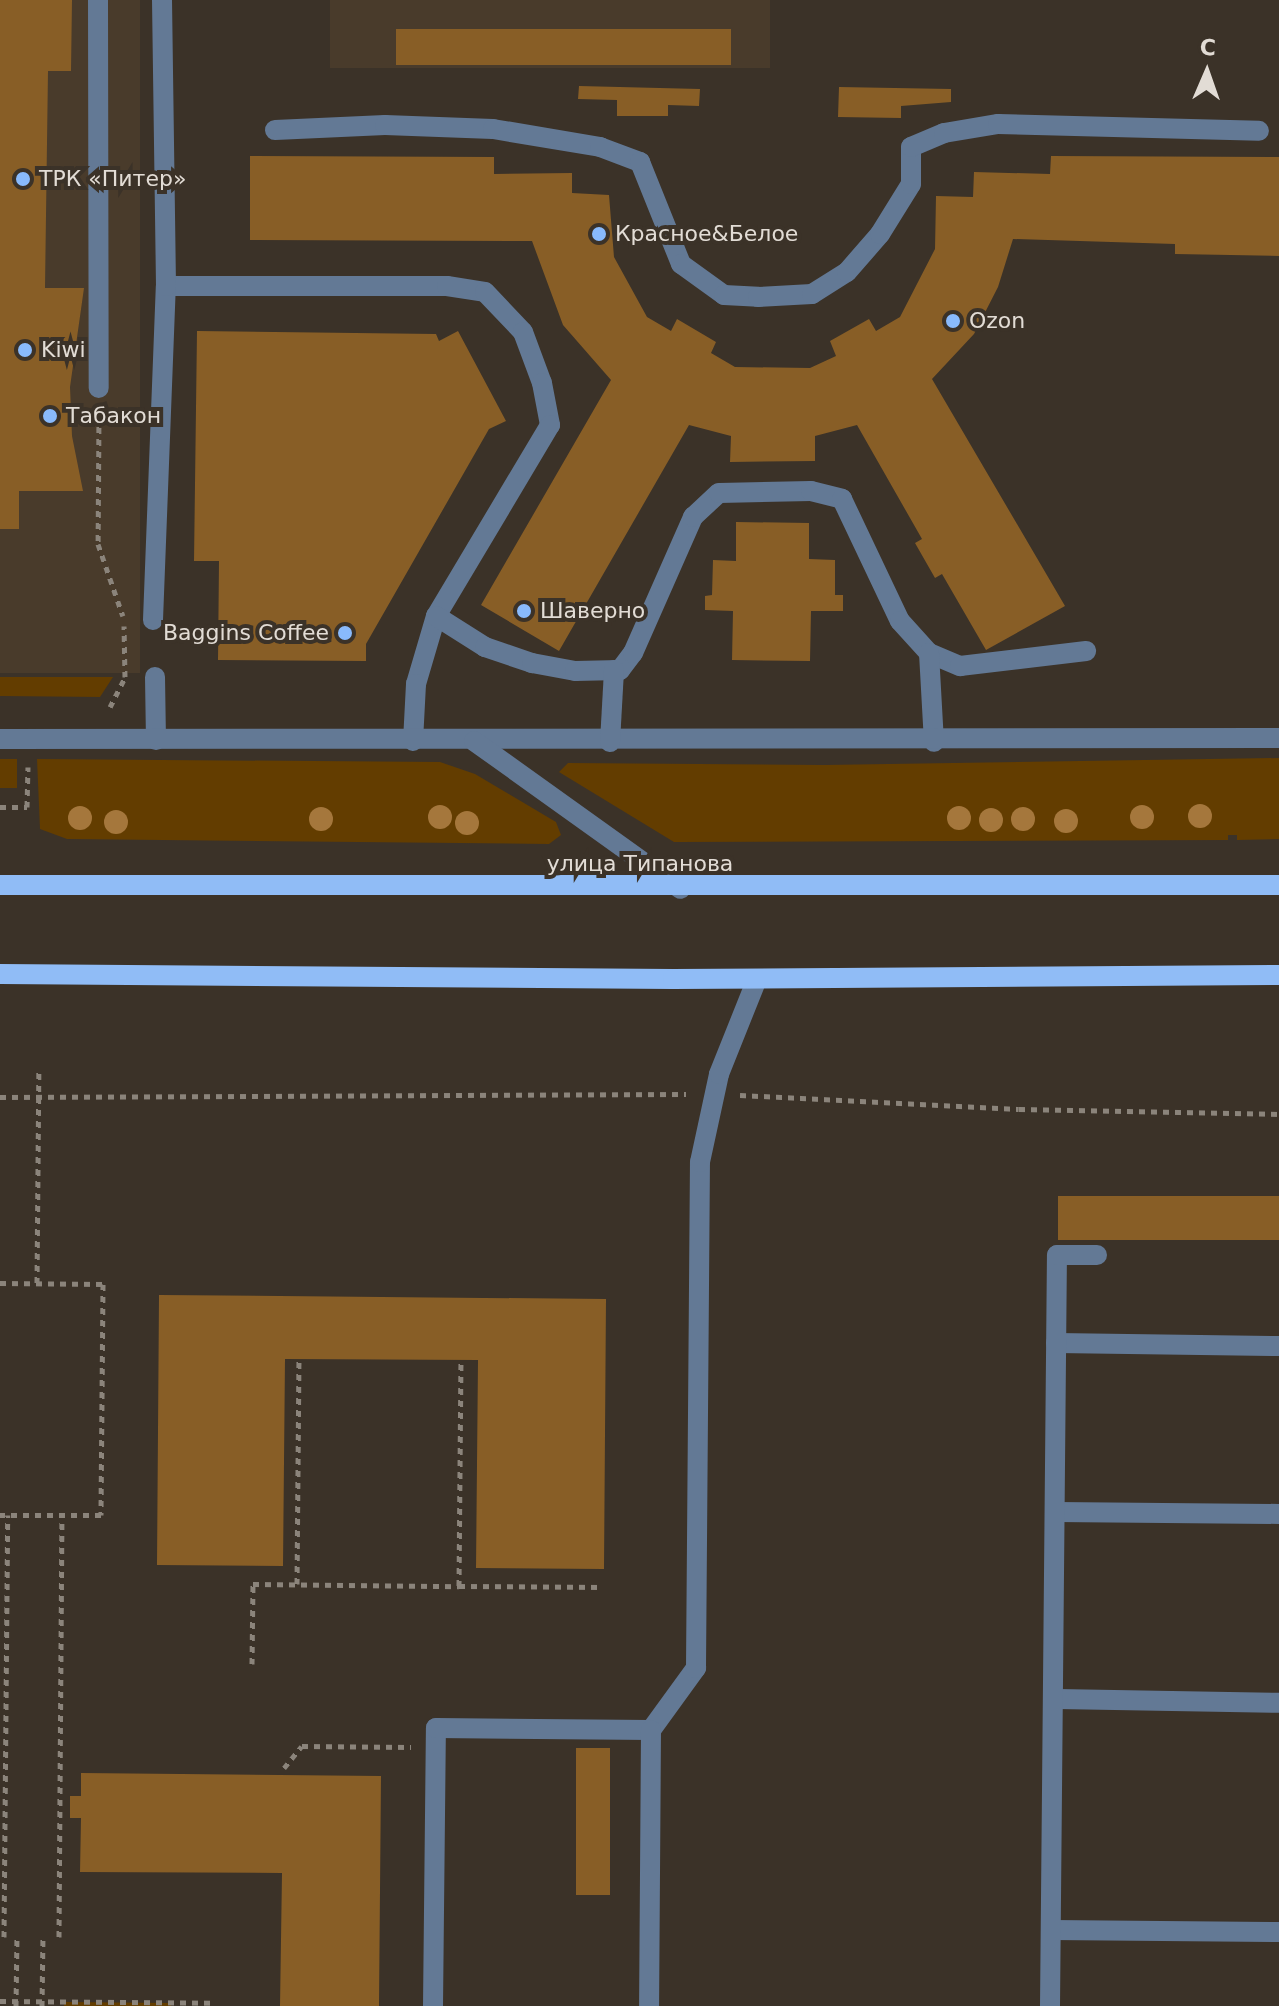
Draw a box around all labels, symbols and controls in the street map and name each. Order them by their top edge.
north arrow [1167,32,1247,112]
text: С [1199,35,1216,60]
place label: ТРК «Питер» [39,166,186,192]
marker: ТРК «Питер» [14,170,32,188]
place label: Красное&Белое [615,221,798,247]
marker: Красное&Белое [590,225,608,243]
place label: Ozon [969,308,1025,334]
marker: Ozon [944,312,962,330]
place label: Kiwi [41,337,86,363]
marker: Kiwi [16,341,34,359]
place label: Табакон [66,403,161,429]
marker: Табакон [41,407,59,425]
place label: Шаверно [540,598,645,624]
marker: Шаверно [515,602,533,620]
place label: Baggins Coffee [163,620,329,646]
marker: Baggins Coffee [336,624,354,642]
street label: улица Типанова [547,851,733,877]

